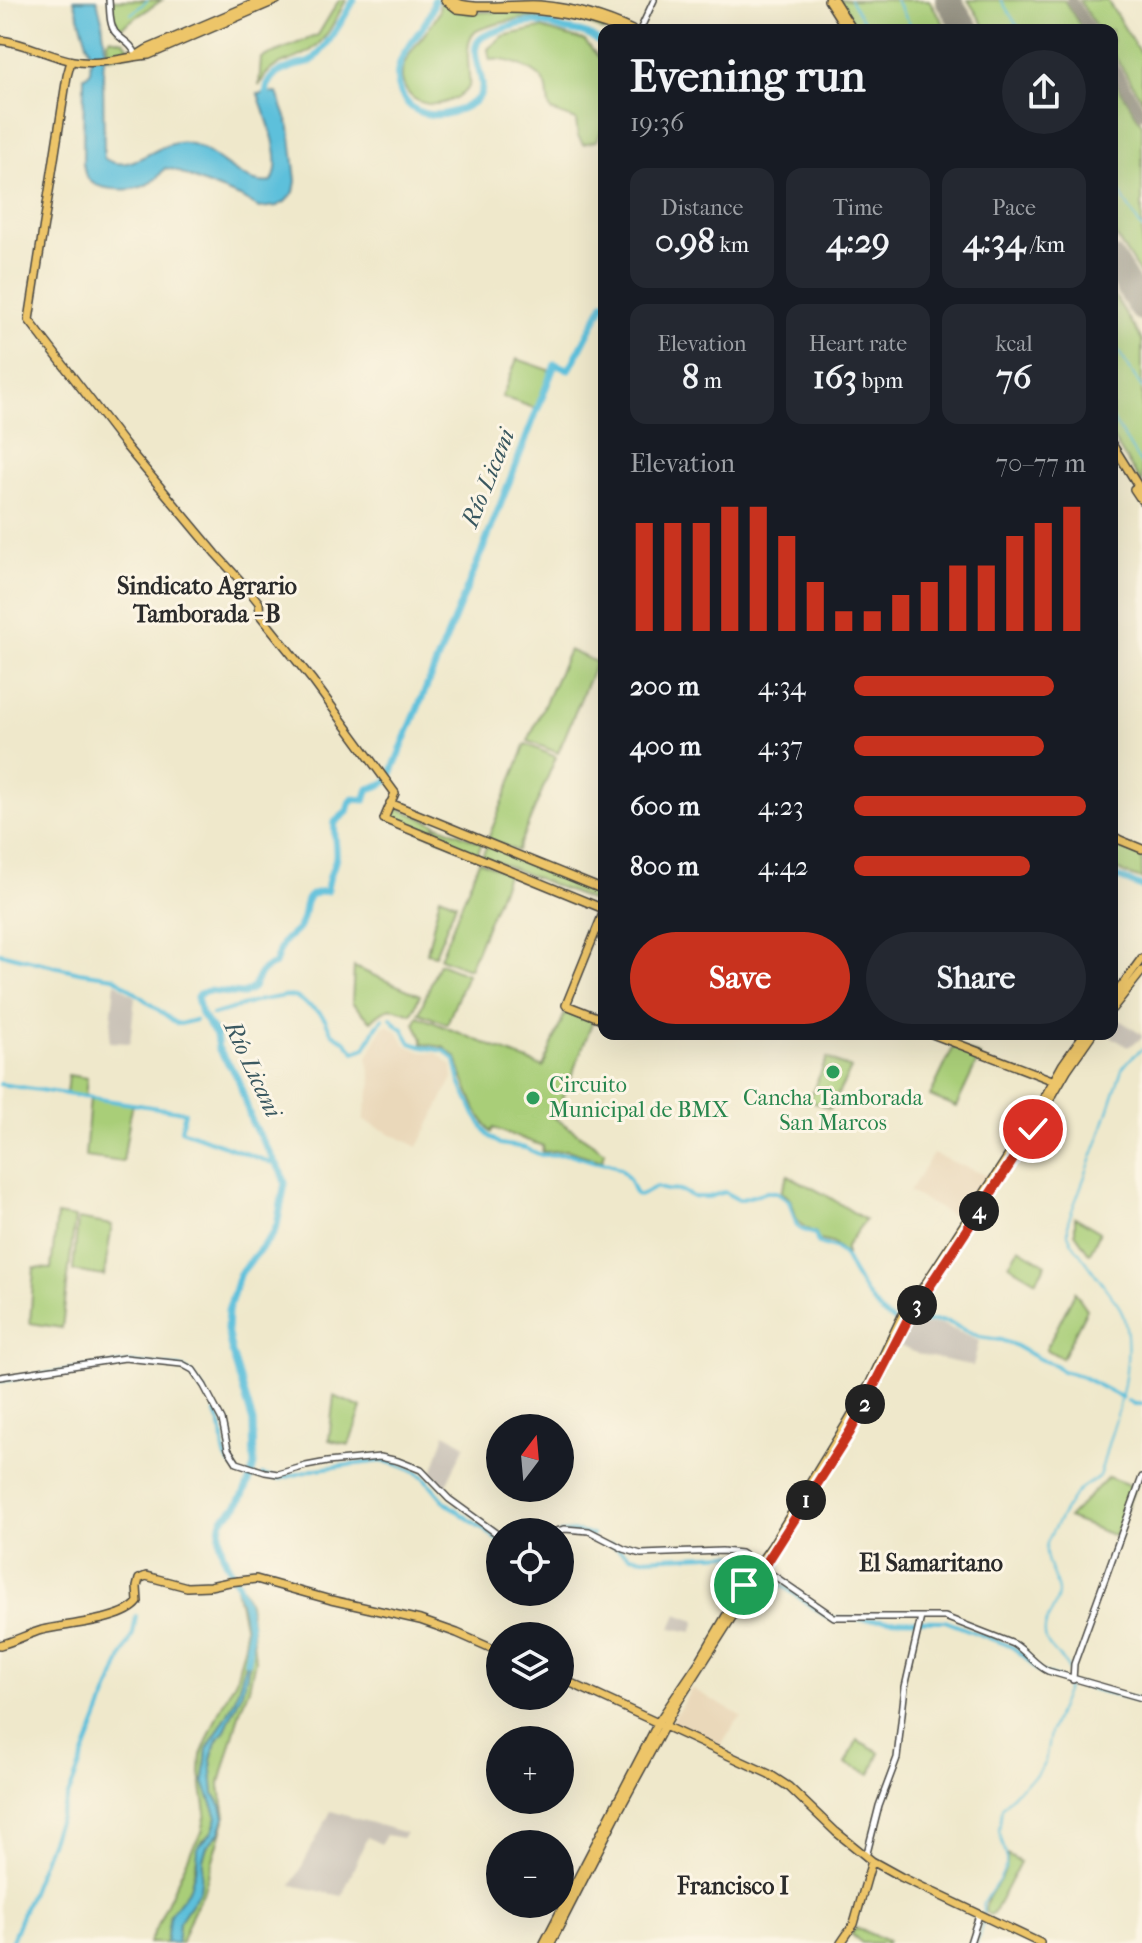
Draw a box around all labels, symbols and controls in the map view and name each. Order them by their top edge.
button: share [1002,50,1086,134]
text: Evening run [630,51,865,102]
text: 19:36 [630,107,684,138]
text: Distance [661,195,743,221]
text: Time [833,195,883,221]
text: Pace [992,195,1036,221]
text: 0.98 [655,221,715,261]
text: 4:29 [826,221,890,261]
text: 4:34 [963,221,1025,261]
text: km [715,232,749,258]
text: /km [1025,232,1065,258]
text: Elevation [658,331,746,357]
text: Heart rate [809,331,907,357]
text: kcal [995,331,1033,357]
text: 8 [682,357,699,397]
text: 163 [813,357,857,397]
text: 76 [997,357,1031,397]
text: m [699,368,722,394]
text: bpm [857,368,903,394]
water label: Río Licani [455,423,521,533]
text: Elevation [630,448,735,479]
text: 70–77 m [996,448,1086,479]
district label: Sindicato Agrario Tamborada - B [117,572,297,628]
text: 200 m [630,671,699,702]
text: 4:34 [758,671,806,702]
text: 400 m [630,731,701,762]
text: 4:37 [758,731,803,762]
text: 600 m [630,791,700,822]
text: 4:23 [758,791,804,822]
text: 800 m [630,851,699,882]
text: 4:42 [758,851,808,882]
button: Save [630,932,850,1024]
button: Share [866,932,1086,1024]
water label: Río Licani [218,1015,288,1124]
marker: Cancha Tamborada San Marcos [824,1063,842,1081]
place label: Circuito Municipal de BMX [549,1072,729,1123]
place label: Cancha Tamborada San Marcos [743,1085,924,1136]
marker: Circuito Municipal de BMX [524,1089,542,1107]
pin [999,1095,1067,1163]
icon: check [1011,1107,1055,1151]
pin: 4 [959,1191,999,1231]
text: 4 [973,1198,986,1224]
pin: 3 [897,1285,937,1325]
text: 3 [912,1292,922,1318]
pin: 2 [845,1384,885,1424]
text: 2 [859,1391,871,1417]
north arrow [486,1414,574,1502]
map controls [486,1414,574,1918]
pin: 1 [786,1480,826,1520]
text: 1 [802,1487,810,1513]
button: locate [486,1518,574,1606]
district label: El Samaritano [859,1549,1003,1577]
pin [710,1551,778,1619]
icon: arrive [722,1563,766,1607]
button: layers [486,1622,574,1710]
button: + [486,1726,574,1814]
button: − [486,1830,574,1918]
district label: Francisco I [676,1872,790,1900]

